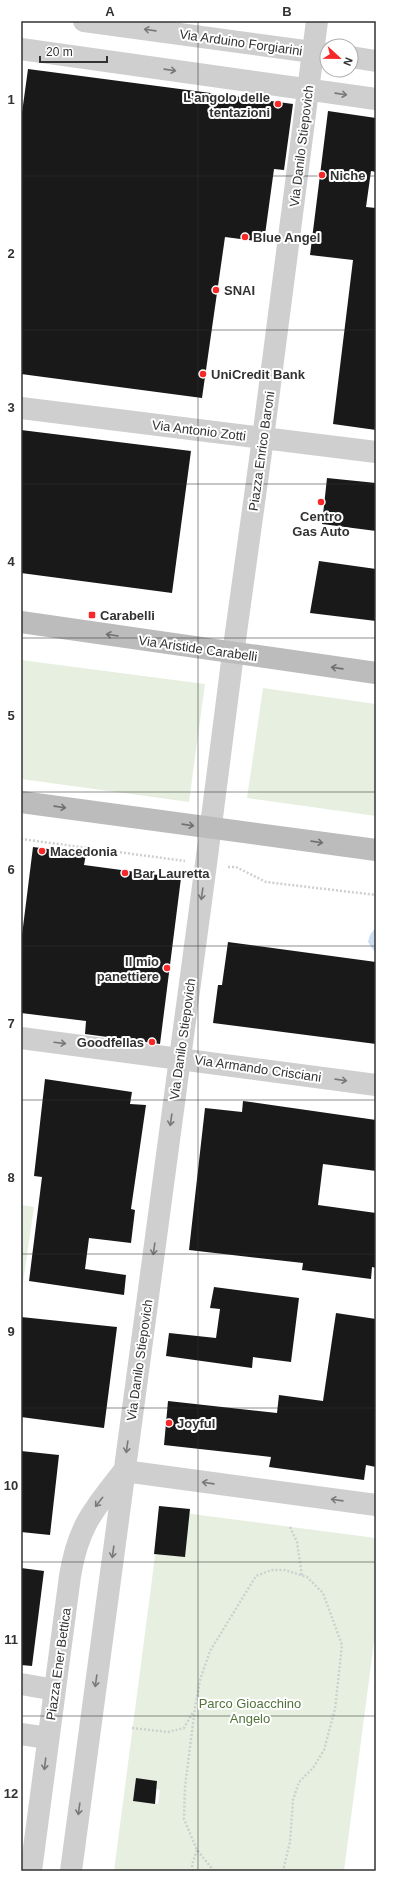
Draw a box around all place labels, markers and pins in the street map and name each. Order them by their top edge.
place label: L'angolo delle tentazioni [183,90,270,120]
marker: L'angolo delle tentazioni [273,99,283,109]
place label: Niche [330,168,365,183]
marker: Niche [317,170,327,180]
place label: Blue Angel [253,230,320,245]
marker: Blue Angel [240,232,250,242]
place label: SNAI [224,283,255,298]
marker: SNAI [211,285,221,295]
place label: UniCredit Bank [211,367,306,382]
marker: UniCredit Bank [198,369,208,379]
marker: Centro Gas Auto [316,497,326,507]
place label: Centro Gas Auto [292,509,350,539]
place label: Carabelli [100,608,155,623]
marker: Carabelli [87,610,97,620]
place label: Macedonia [50,844,118,859]
marker: Macedonia [37,846,47,856]
place label: Bar Lauretta [133,866,210,881]
marker: Bar Lauretta [120,868,130,878]
place label: Il mio panettiere [97,954,159,984]
marker: Il mio panettiere [162,963,172,973]
place label: Goodfellas [77,1035,144,1050]
marker: Goodfellas [147,1037,157,1047]
place label: Joyful [177,1416,215,1431]
marker: Joyful [164,1418,174,1428]

